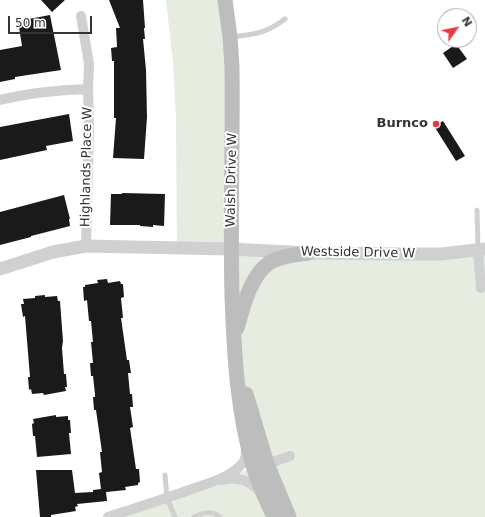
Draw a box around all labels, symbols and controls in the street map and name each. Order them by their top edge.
scale bar [10,8,94,34]
north arrow [437,8,477,48]
text: N [459,14,475,29]
text: 50 m [15,16,46,30]
street label: Highlands Place W [78,107,96,227]
place label: Burnco [377,116,428,132]
marker: Burnco [431,119,441,129]
street label: Walsh Drive W [223,133,241,227]
street label: Westside Drive W [301,244,415,262]

